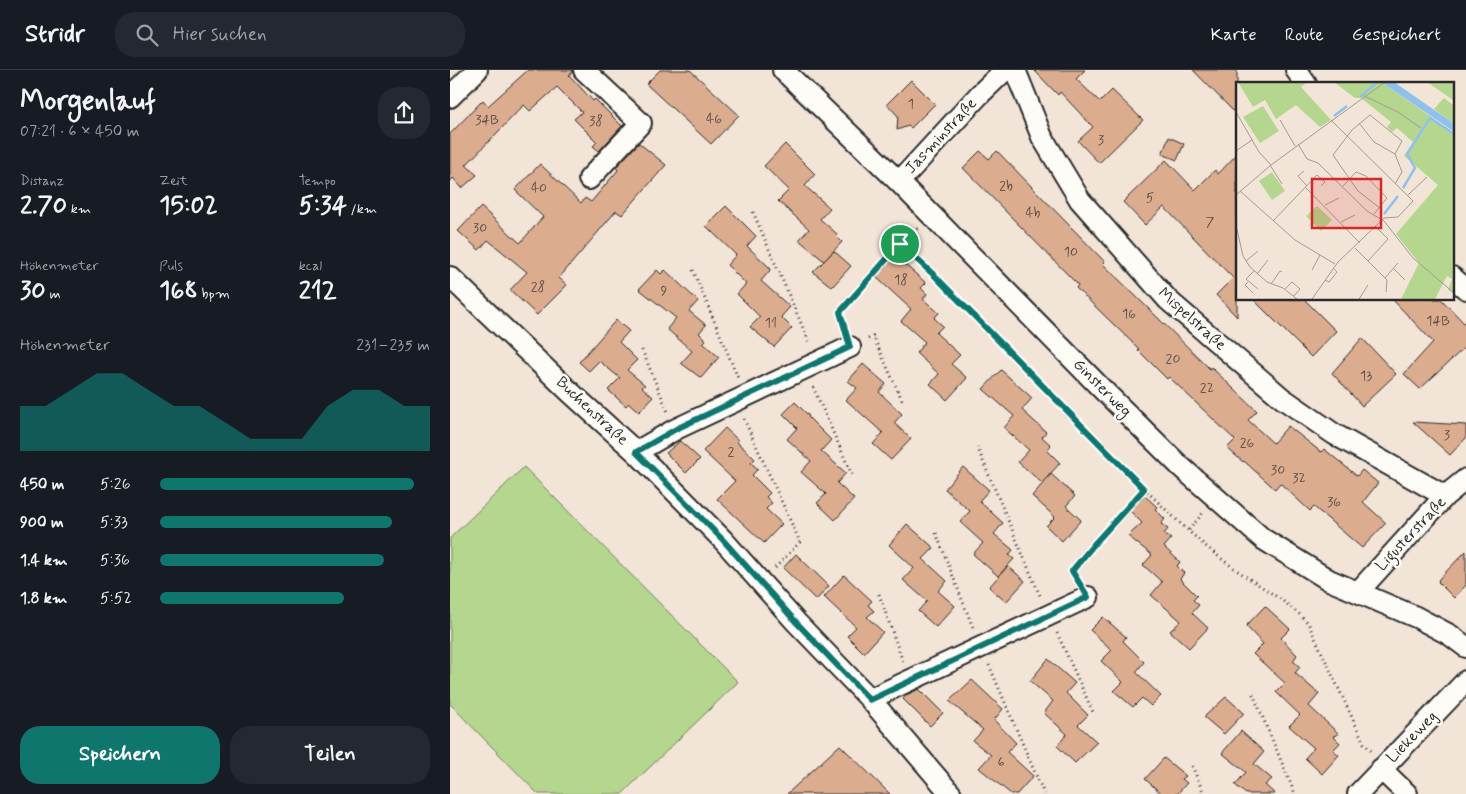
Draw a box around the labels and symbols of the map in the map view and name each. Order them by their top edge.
inset map [1236,82,1454,300]
street label: Jasminstraße [900,93,982,178]
house number: 1 [908,95,914,113]
house number: 46 [706,110,722,128]
house number: 34B [475,111,499,129]
house number: 38 [589,112,603,130]
house number: 3 [1098,131,1104,149]
house number: 2b [999,177,1013,195]
house number: 40 [531,179,547,197]
house number: 5 [1146,189,1154,207]
house number: 4b [1025,204,1041,222]
house number: 7 [1206,213,1215,231]
house number: 30 [473,219,487,237]
pin [879,223,921,265]
house number: 10 [1064,243,1078,261]
house number: 18 [894,271,908,289]
house number: 28 [531,278,545,296]
house number: 9 [661,282,668,300]
street label: Mispelstraße [1153,283,1231,355]
house number: 16 [1122,305,1136,323]
house number: 14B [1426,312,1450,330]
house number: 11 [765,314,777,332]
house number: 20 [1166,350,1180,368]
street label: Ginsterweg [1067,354,1136,423]
house number: 13 [1360,367,1372,385]
street label: Buchenstraße [551,372,633,450]
house number: 22 [1200,379,1214,397]
house number: 3 [1444,426,1450,444]
house number: 26 [1240,434,1255,452]
house number: 2 [728,443,735,461]
house number: 30 [1271,461,1285,479]
house number: 32 [1292,469,1306,487]
street label: Ligusterstraße [1371,492,1452,577]
house number: 36 [1327,493,1341,511]
street label: Liekeweg [1382,706,1442,768]
house number: 6 [997,753,1005,771]

